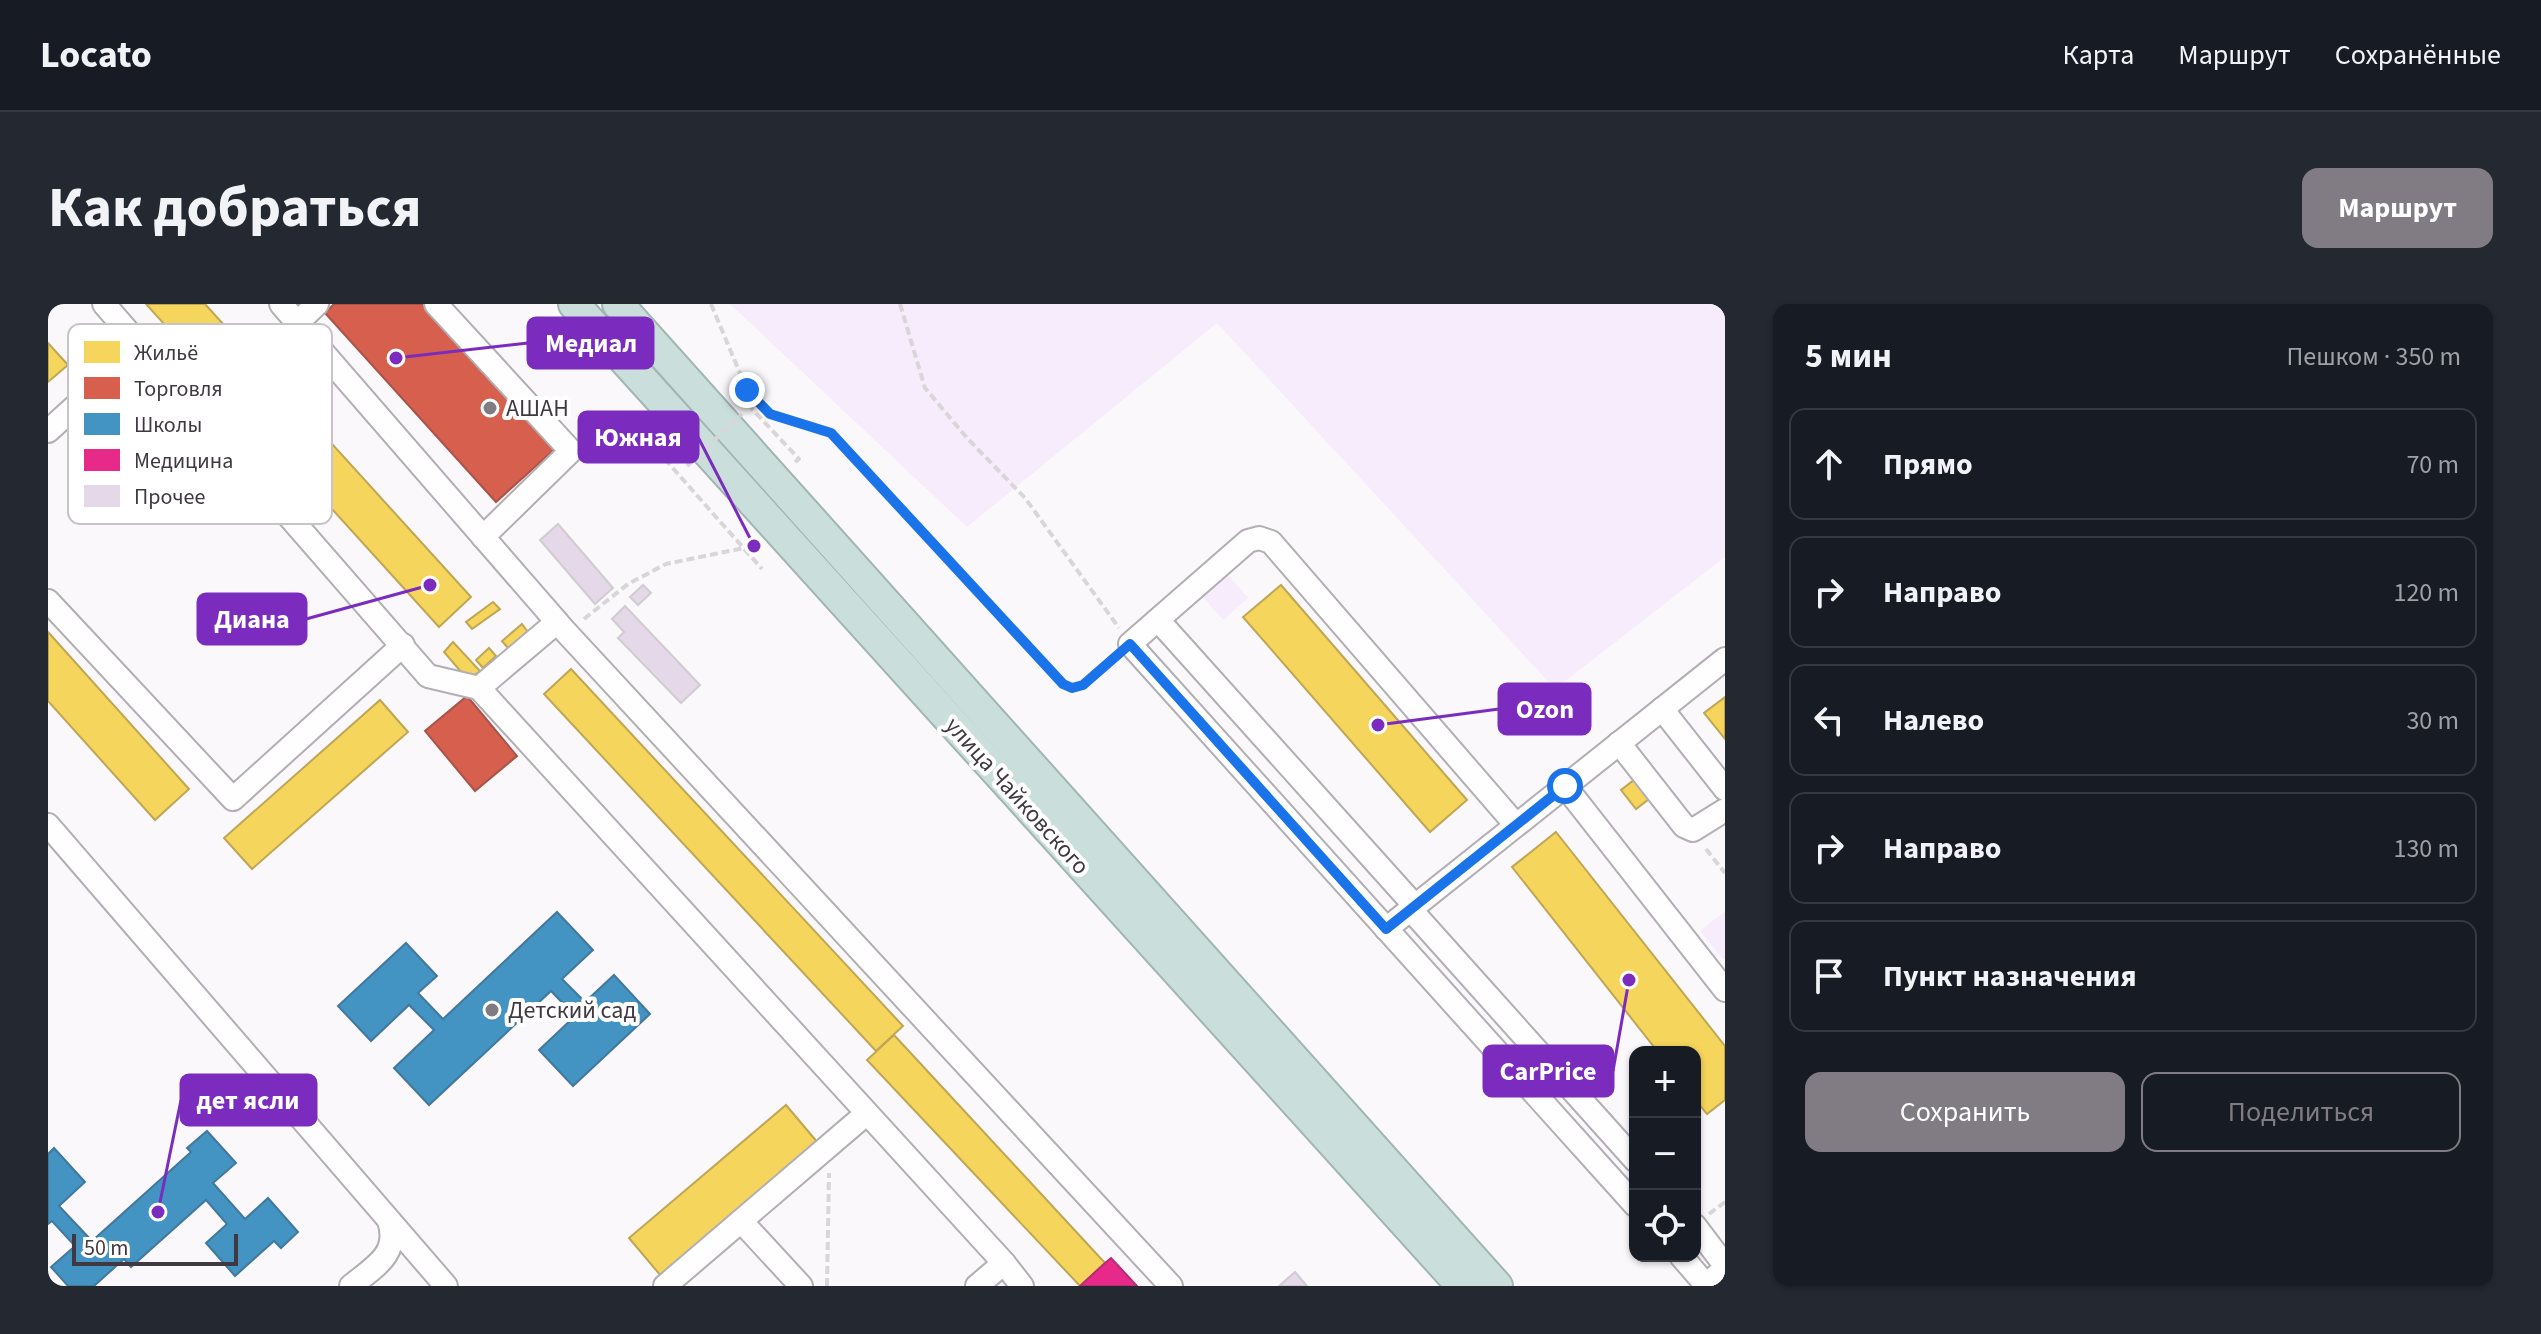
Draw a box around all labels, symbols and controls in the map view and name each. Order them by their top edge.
text: Locato [40,28,152,82]
text: Карта [2063,35,2134,75]
text: Маршрут [2178,35,2291,75]
text: Сохранённые [2335,35,2501,75]
button: Маршрут [2302,168,2493,248]
text: Как добраться [48,169,422,248]
callout: Медиал [528,318,653,368]
legend [68,324,332,524]
text: Медиал [545,325,637,362]
text: 5 мин [1805,332,1892,381]
text: Жильё [134,337,198,369]
text: Пешком · 350 m [2286,338,2461,375]
route end [729,372,765,408]
text: Торговля [134,373,223,405]
place label: AШАН [506,391,569,426]
marker: AШАН [481,399,499,417]
text: Школы [134,409,202,441]
callout: Южная [579,412,698,462]
text: Южная [594,419,682,456]
icon: ahead [1807,442,1851,486]
text: Прямо [1883,443,1973,486]
text: Медицина [134,445,233,477]
text: 70 m [2406,446,2459,483]
text: Прочее [134,481,206,513]
icon: right [1807,570,1851,614]
text: Направо [1883,571,2001,614]
text: 120 m [2393,574,2459,611]
callout: Диана [198,594,306,644]
text: Диана [214,601,290,638]
callout: Ozon [1499,684,1590,734]
text: Ozon [1516,691,1574,728]
icon: left [1807,698,1851,742]
text: Налево [1883,699,1984,742]
text: 30 m [2406,702,2459,739]
street label: улица Чайковского [937,709,1097,883]
route start [1547,768,1583,804]
icon: right [1807,826,1851,870]
text: Направо [1883,827,2001,870]
text: 130 m [2393,830,2459,867]
icon: arrive [1807,954,1851,998]
text: Пункт назначения [1883,955,2137,998]
place label: Детский сад [508,993,636,1028]
marker: Детский сад [483,1001,501,1019]
callout: CarPrice [1484,1046,1613,1096]
map controls [1629,1046,1701,1262]
button: + [1629,1046,1701,1118]
text: CarPrice [1499,1053,1597,1090]
button: Сохранить [1805,1072,2125,1152]
button: Поделиться [2141,1072,2461,1152]
callout: дет ясли [181,1075,316,1125]
text: дет ясли [197,1082,299,1119]
button: − [1629,1118,1701,1190]
button: locate [1629,1190,1701,1262]
scale bar [72,1230,238,1266]
text: 50 m [84,1232,129,1264]

